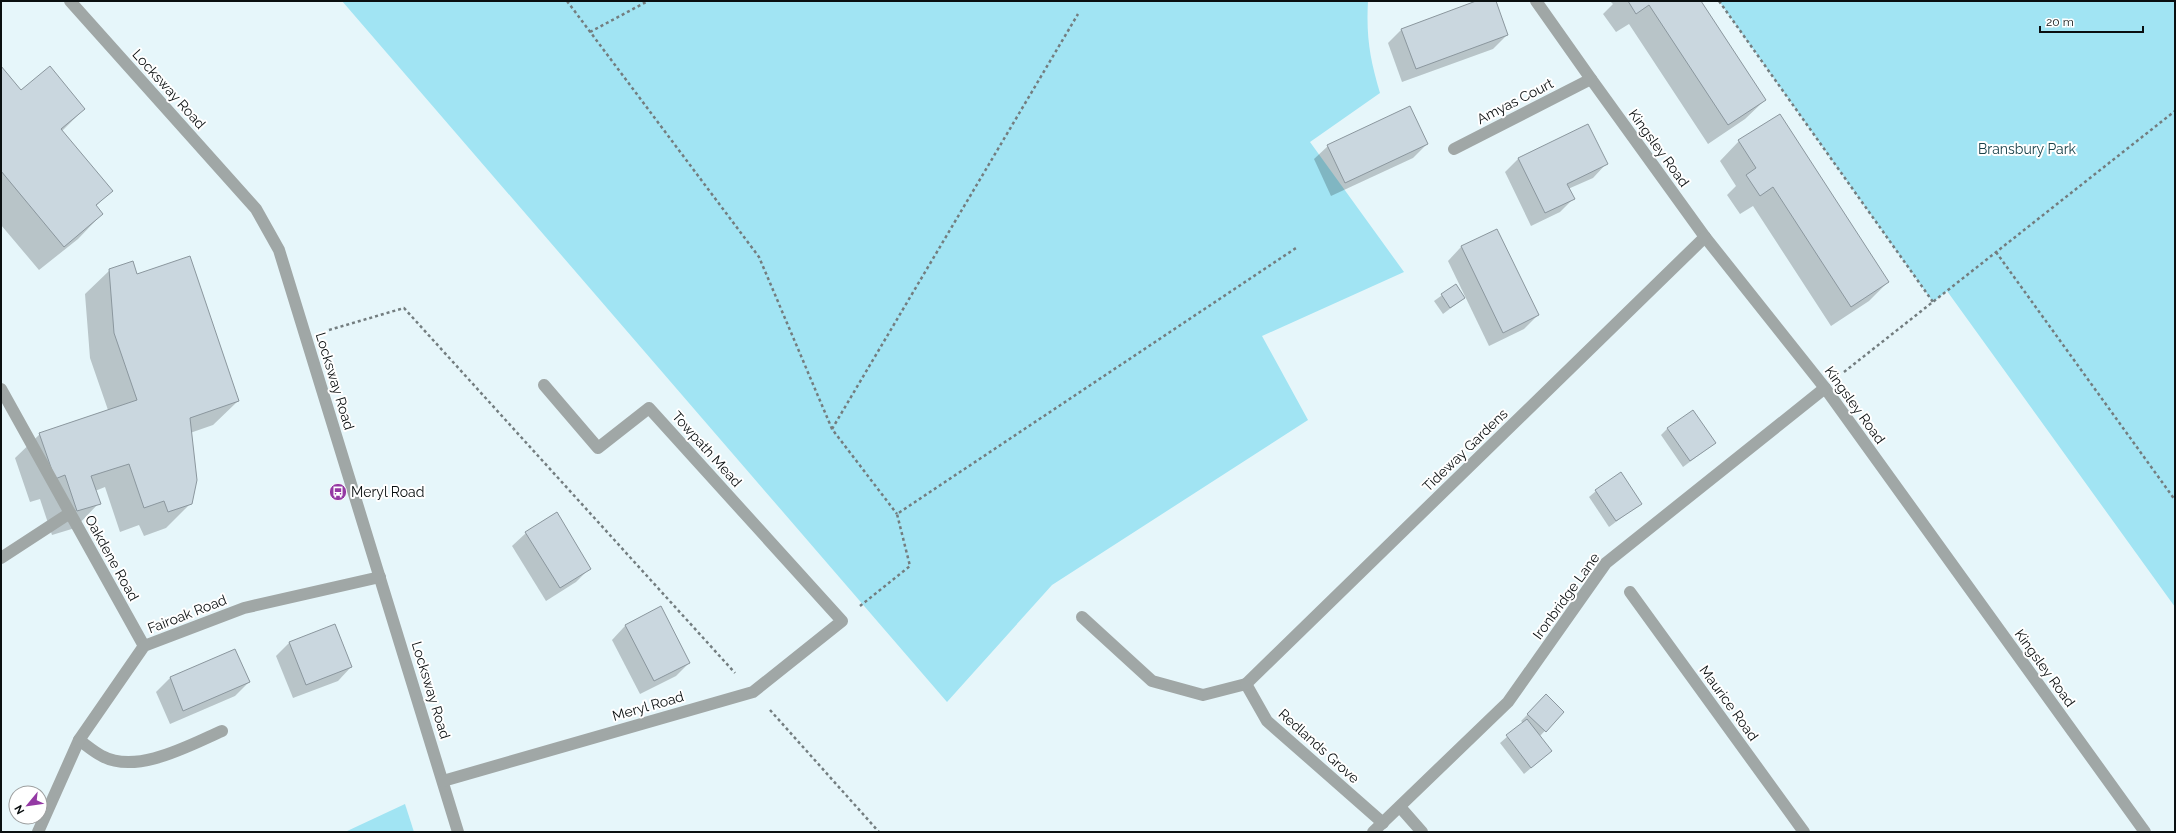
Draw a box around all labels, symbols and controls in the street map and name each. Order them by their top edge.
scale bar [2040,8,2143,34]
text: 20 m [2046,15,2074,29]
street label: Locksway Road [129,46,209,132]
street label: Amyas Court [1474,75,1556,127]
street label: Kingsley Road [1626,106,1692,190]
park label: Bransbury Park [1978,141,2077,157]
street label: Locksway Road [313,330,357,432]
street label: Kingsley Road [1822,363,1888,447]
street label: Tideway Gardens [1419,405,1511,495]
street label: Towpath Mead [669,408,745,490]
bus stop icon: Meryl Road [328,482,348,502]
place label: Meryl Road [351,484,424,500]
street label: Oakdene Road [82,512,142,604]
street label: Ironbridge Lane [1529,550,1603,642]
street label: Fairoak Road [145,592,229,636]
street label: Kingsley Road [2012,626,2078,710]
street label: Locksway Road [409,639,453,741]
street label: Maurice Road [1696,662,1762,744]
street label: Meryl Road [611,688,685,724]
street label: Redlands Grove [1275,706,1363,786]
north arrow [8,785,48,825]
text: N [12,803,27,816]

